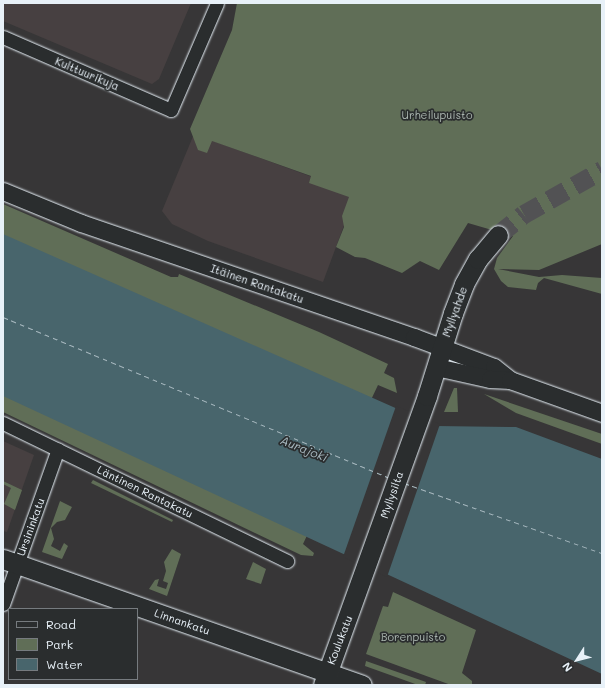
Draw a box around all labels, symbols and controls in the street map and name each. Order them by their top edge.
street label: Kulttuurikuja [53,55,121,93]
park label: Urheilupuisto [402,108,472,122]
street label: Itäinen Rantakatu [209,262,305,306]
street label: Myllyahde [440,285,470,339]
water label: Aurajoki [278,433,330,465]
street label: Läntinen Rantakatu [95,463,195,521]
street label: Myllysilta [378,470,406,520]
street label: Ursininkatu [14,496,48,558]
street label: Linnankatu [153,606,211,638]
legend [8,608,138,680]
street label: Koulukatu [325,614,355,666]
text: Road [46,616,76,632]
park label: Borenpuisto [381,630,445,644]
text: Park [46,636,73,652]
north arrow [557,640,597,680]
text: Water [46,656,83,672]
text: N [558,660,575,675]

